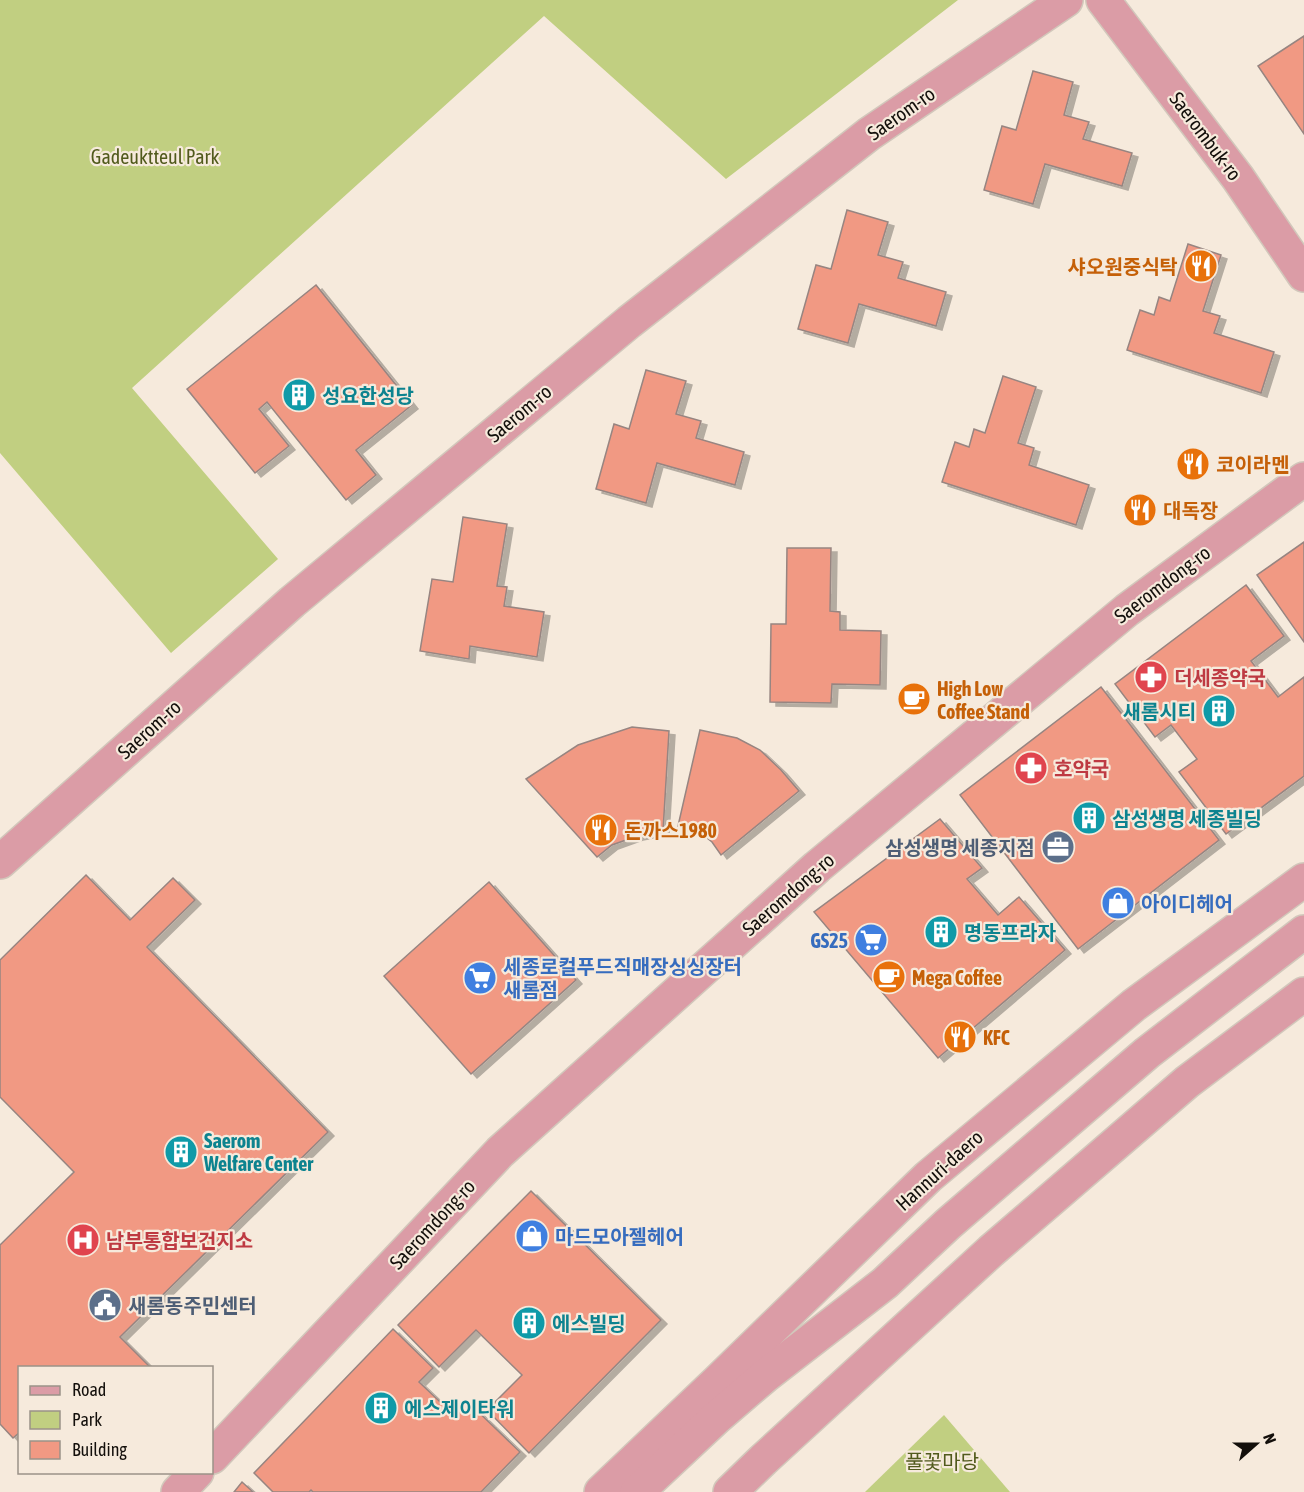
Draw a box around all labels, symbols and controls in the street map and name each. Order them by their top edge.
street label: Saerom-ro [863,82,939,144]
street label: Saerombuk-ro [1165,87,1247,185]
park label: Gadeuktteul Park [91,145,219,168]
restaurant icon: 샤오원중식탁 [1183,248,1219,284]
place label: 샤오원중식탁 [1068,255,1178,278]
building icon: 성요한성당 [281,377,317,413]
street label: Saerom-ro [482,380,556,446]
place label: 성요한성당 [322,384,414,407]
restaurant icon: 코이라멘 [1175,446,1211,482]
place label: 코이라멘 [1216,453,1290,476]
restaurant icon: 대독장 [1122,492,1158,528]
place label: 대독장 [1163,499,1218,522]
street label: Saeromdong-ro [1110,541,1214,627]
pharmacy icon: 더세종약국 [1133,659,1169,695]
place label: 더세종약국 [1174,666,1266,689]
place label: High Low Coffee Stand [937,677,1030,723]
cafe icon: High Low Coffee Stand [896,681,932,717]
building icon: 새롬시티 [1201,693,1237,729]
street label: Saerom-ro [113,695,185,763]
place label: 새롬시티 [1122,700,1196,723]
pharmacy icon: 호약국 [1013,750,1049,786]
place label: 호약국 [1054,757,1109,780]
building icon: 삼성생명 세종빌딩 [1071,800,1107,836]
place label: 삼성생명 세종빌딩 [1112,807,1262,830]
restaurant icon: 돈까스1980 [583,812,619,848]
place label: 돈까스1980 [624,819,717,842]
office icon: 삼성생명 세종지점 [1040,829,1076,865]
place label: 삼성생명 세종지점 [885,836,1035,859]
street label: Saeromdong-ro [737,848,839,940]
shop icon: 아이디헤어 [1100,885,1136,921]
place label: 아이디헤어 [1141,892,1233,915]
building icon: 명동프라자 [923,914,959,950]
place label: 명동프라자 [964,921,1057,944]
supermarket icon: GS25 [853,922,889,958]
place label: GS25 [810,929,848,952]
place label: 세종로컬푸드직매장싱싱장터 새롬점 [503,955,742,1001]
cafe icon: Mega Coffee [871,959,907,995]
supermarket icon: 세종로컬푸드직매장싱싱장터 새롬점 [462,960,498,996]
place label: Mega Coffee [912,966,1002,989]
restaurant icon: KFC [942,1019,978,1055]
place label: KFC [983,1026,1010,1049]
street label: Hannuri-daero [891,1125,987,1215]
place label: Saerom Welfare Center [203,1129,314,1175]
building icon: Saerom Welfare Center [163,1134,199,1170]
street label: Saeromdong-ro [385,1174,479,1274]
shop icon: 마드모아젤헤어 [514,1218,550,1254]
hospital icon: 남부통합보건지소 [65,1222,101,1258]
place label: 마드모아젤헤어 [555,1225,684,1248]
place label: 남부통합보건지소 [106,1229,253,1252]
public building icon: 새롬동주민센터 [87,1287,123,1323]
place label: 새롬동주민센터 [128,1294,257,1317]
building icon: 에스빌딩 [511,1305,547,1341]
place label: 에스빌딩 [552,1312,626,1335]
legend [18,1366,213,1474]
text: Road [72,1379,106,1400]
building icon: 에스제이타워 [363,1390,399,1426]
place label: 에스제이타워 [404,1397,514,1420]
text: Park [72,1409,102,1430]
north arrow [1226,1414,1286,1474]
text: N [1260,1431,1280,1446]
text: Building [72,1439,127,1460]
park label: 풀꽃마당 [905,1450,979,1473]

